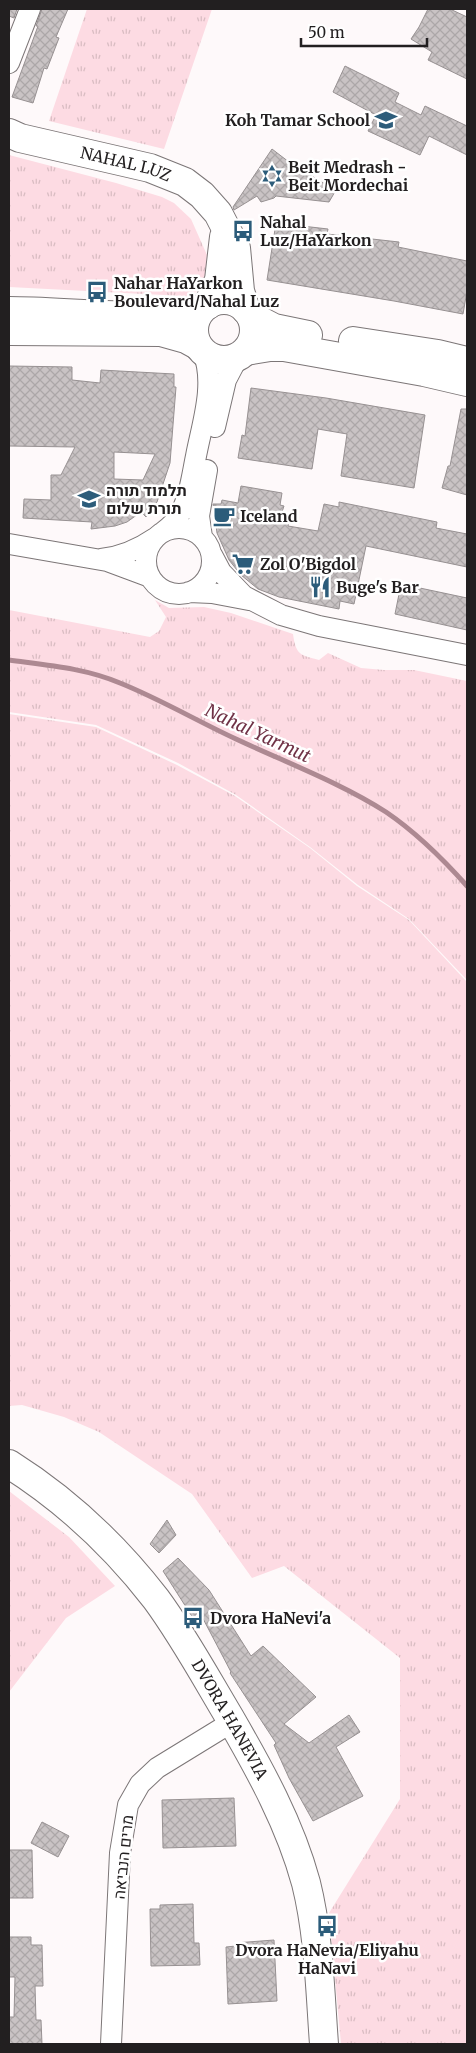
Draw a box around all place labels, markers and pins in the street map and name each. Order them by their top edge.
school or university icon: Koh Tamar School [373,107,399,133]
place label: Koh Tamar School [225,110,370,130]
place label: Beit Medrash - Beit Mordechai [288,157,409,195]
synagogue icon: Beit Medrash - Beit Mordechai [259,163,285,189]
place label: Nahal Luz/HaYarkon [260,212,372,250]
bus stop icon: Nahal Luz/HaYarkon [230,218,256,244]
place label: Nahar HaYarkon Boulevard/Nahal Luz [114,273,279,311]
bus stop icon: Nahar HaYarkon Boulevard/Nahal Luz [84,279,110,305]
place label: תלמוד תורה תורת שלום [106,480,187,518]
school or university icon: תלמוד תורה תורת שלום [76,486,102,512]
cafe icon: Iceland [211,503,237,529]
place label: Iceland [240,506,298,526]
supermarket icon: Zol O'Bigdol [230,551,256,577]
place label: Zol O'Bigdol [260,554,356,574]
restaurant icon: Buge's Bar [307,574,333,600]
place label: Buge's Bar [336,577,419,597]
bus stop icon: Dvora HaNevi'a [180,1605,206,1631]
place label: Dvora HaNevi'a [210,1608,331,1628]
bus stop icon: Dvora HaNevia/Eliyahu HaNavi [314,1913,340,1939]
place label: Dvora HaNevia/Eliyahu HaNavi [235,1940,419,1978]

